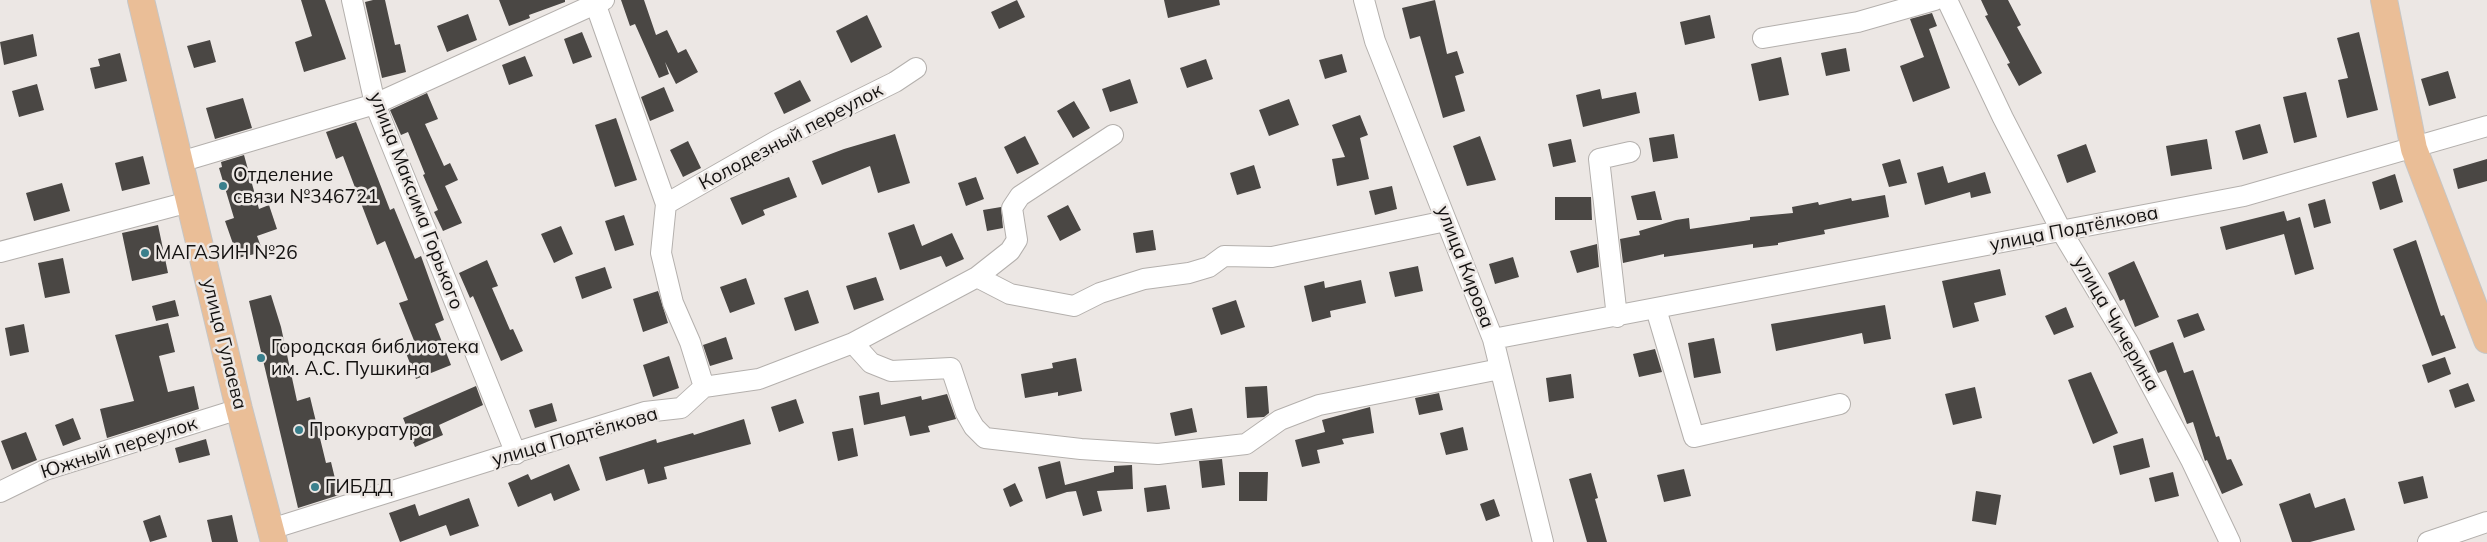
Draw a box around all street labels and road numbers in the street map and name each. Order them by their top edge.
street label: Колодезный переулок [695,79,887,195]
street label: улица Максима Горького [364,89,468,313]
street label: улица Подтёлкова [1988,201,2160,257]
street label: улица Кирова [1431,203,1499,331]
street label: улица Чичерина [2068,253,2164,395]
street label: улица Гулаева [197,276,251,412]
street label: улица Подтёлкова [490,402,660,472]
street label: Южный переулок [38,412,200,484]

